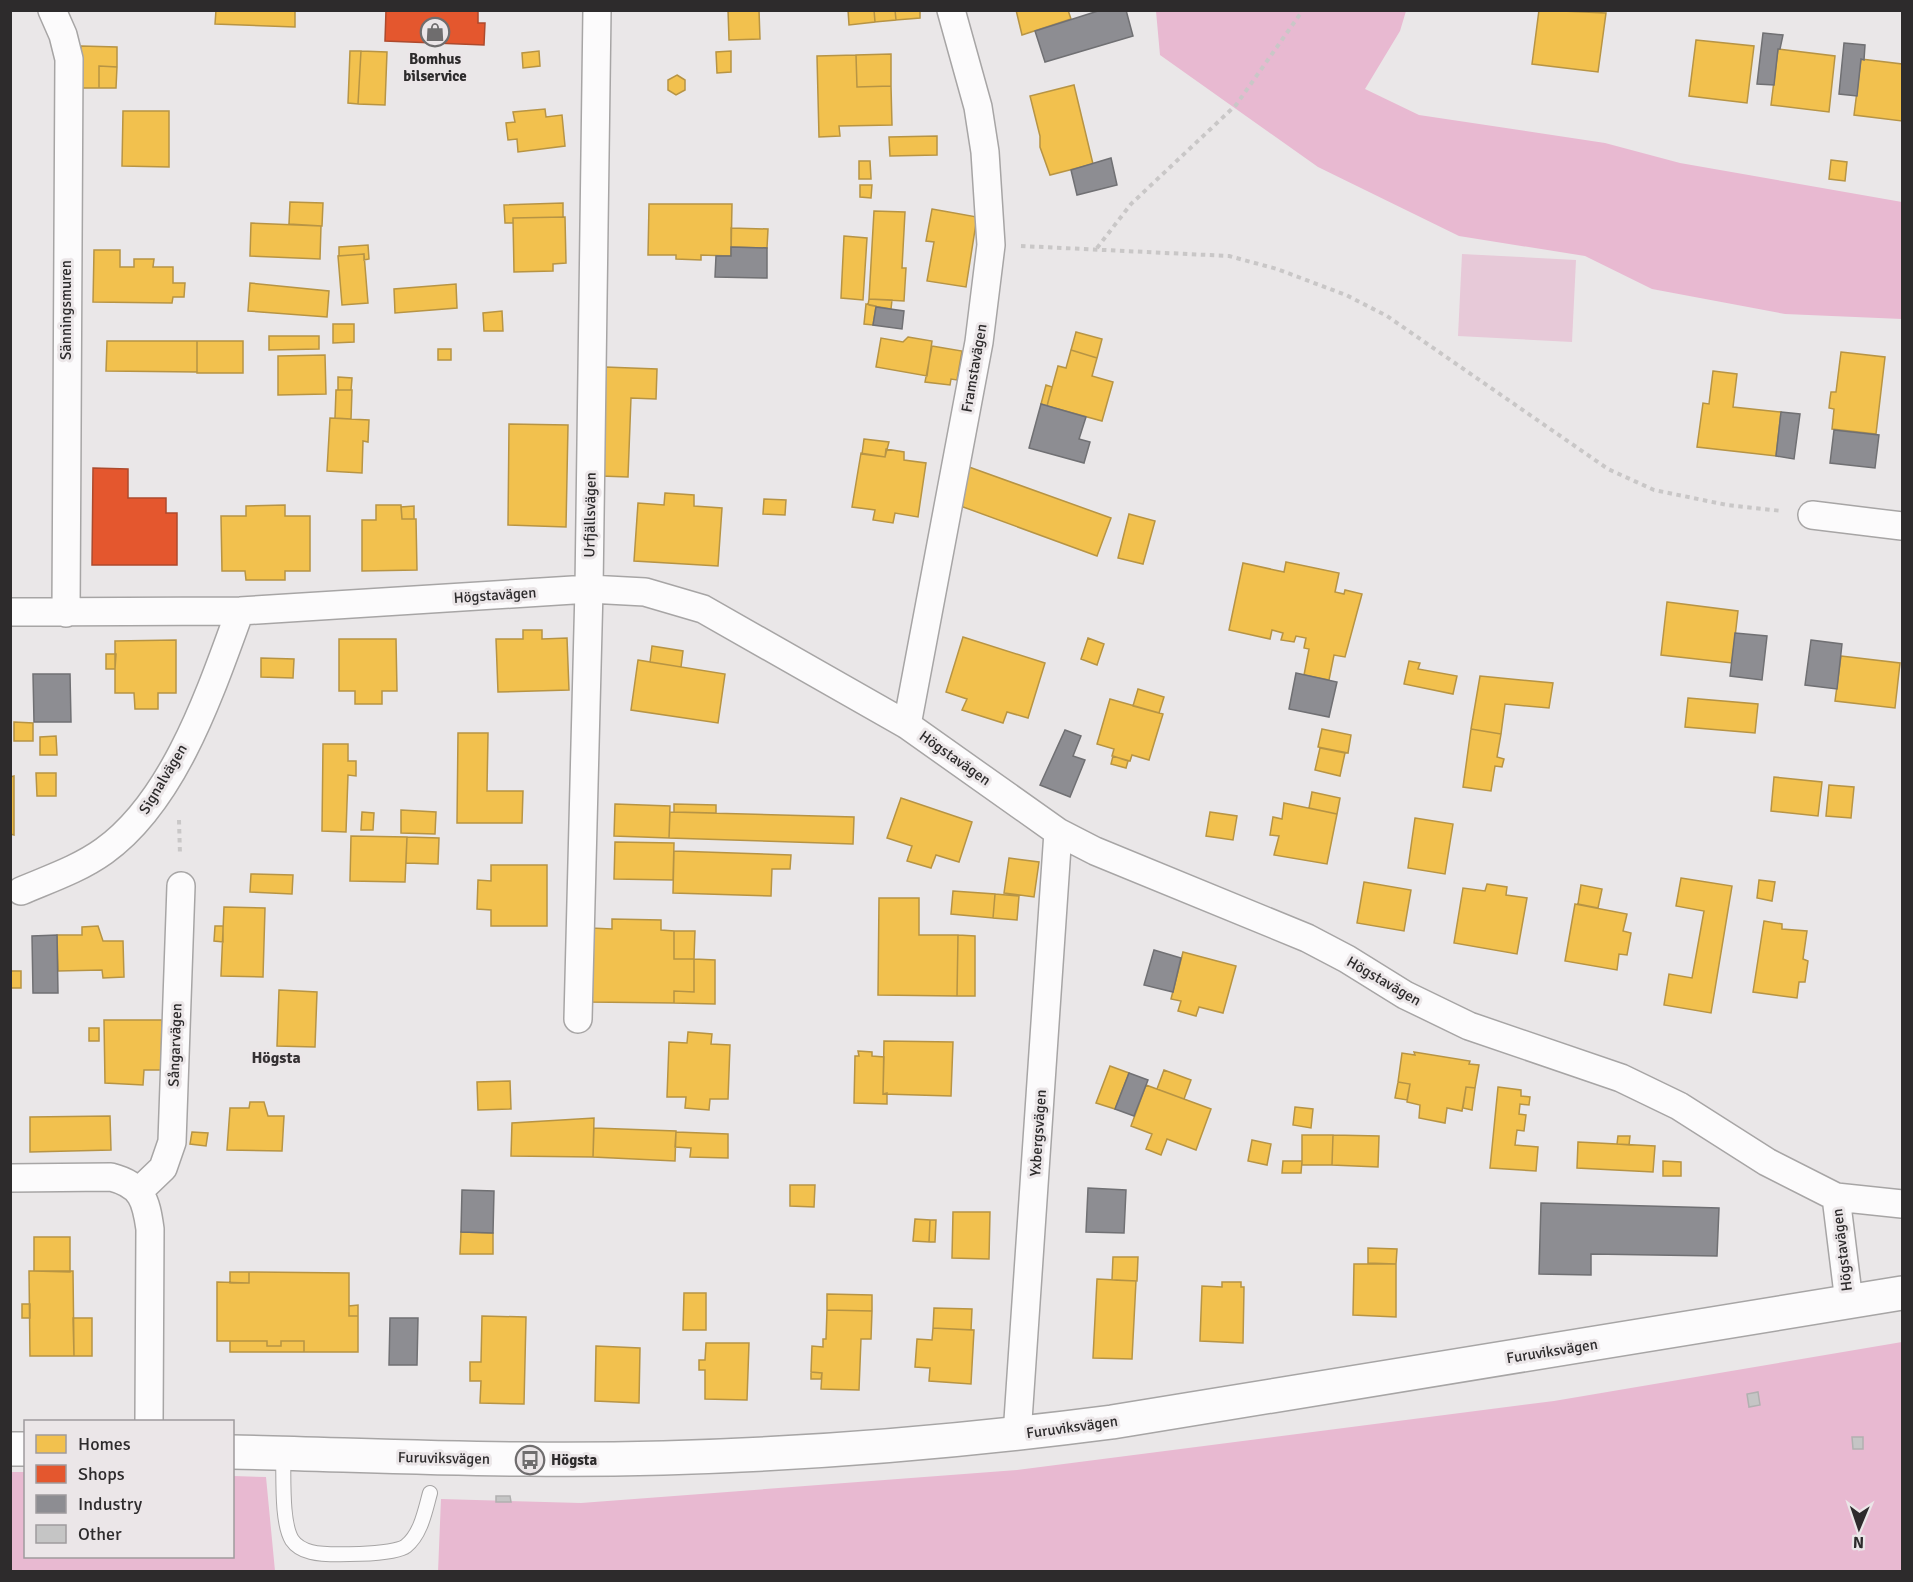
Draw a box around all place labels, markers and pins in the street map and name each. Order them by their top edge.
shop icon: Bomhus bilservice [419,16,451,48]
place label: Bomhus bilservice [403,50,467,85]
bus stop icon: Högsta [514,1444,546,1476]
place label: Högsta [551,1451,597,1469]

